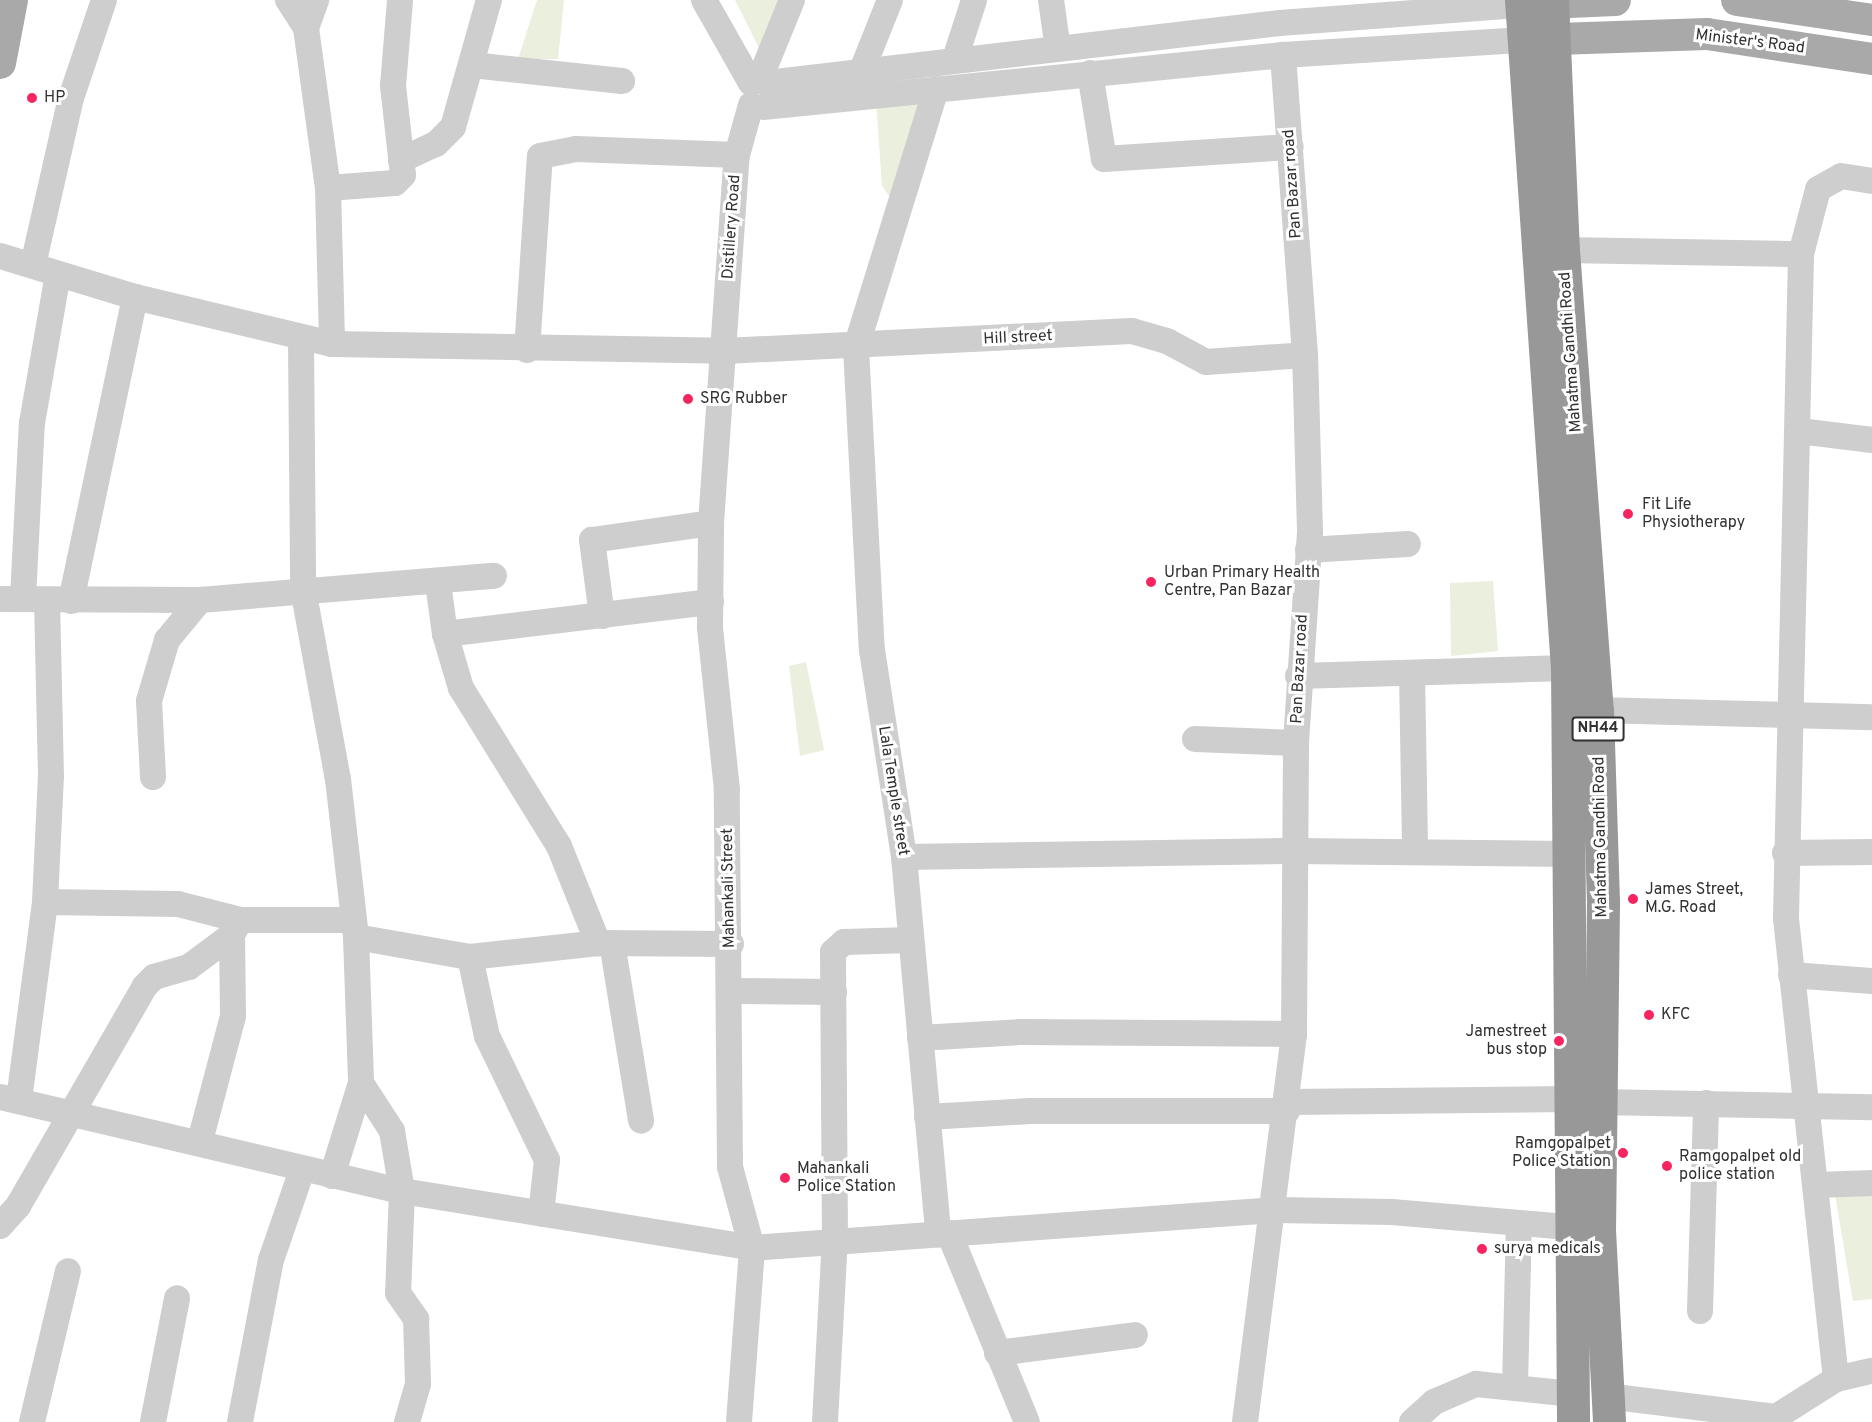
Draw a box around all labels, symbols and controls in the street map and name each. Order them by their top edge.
street label: Minister's Road [1694,26,1806,58]
place label: HP [44,88,65,108]
marker: HP [25,91,39,105]
street label: Pan Bazar road [1280,129,1306,239]
street label: Distillery Road [719,174,745,280]
street label: Mahatma Gandhi Road [1556,271,1586,433]
street label: Hill street [983,327,1053,349]
place label: SRG Rubber [700,389,787,409]
marker: SRG Rubber [681,392,695,406]
place label: Fit Life Physiotherapy [1642,495,1745,533]
marker: Fit Life Physiotherapy [1619,505,1637,523]
place label: Urban Primary Health Centre, Pan Bazar [1164,563,1320,601]
marker: Urban Primary Health Centre, Pan Bazar [1142,573,1160,591]
street label: Pan Bazar road [1288,614,1312,724]
road number: NH44 [1571,717,1625,741]
street label: Lala Temple street [873,724,913,858]
street label: Mahatma Gandhi Road [1590,756,1612,918]
street label: Mahankali Street [718,828,740,948]
place label: James Street, M.G. Road [1645,880,1743,918]
marker: James Street, M.G. Road [1626,892,1640,906]
place label: KFC [1661,1005,1690,1025]
marker: KFC [1642,1008,1656,1022]
place label: Jamestreet bus stop [1465,1022,1547,1060]
marker: Jamestreet bus stop [1552,1034,1566,1048]
place label: Ramgopalpet Police Station [1512,1134,1611,1172]
marker: Ramgopalpet Police Station [1616,1146,1630,1160]
place label: Ramgopalpet old police station [1679,1147,1801,1185]
place label: Mahankali Police Station [797,1159,896,1197]
marker: Ramgopalpet old police station [1660,1159,1674,1173]
marker: Mahankali Police Station [778,1171,792,1185]
place label: surya medicals [1494,1239,1601,1259]
marker: surya medicals [1475,1242,1489,1256]

